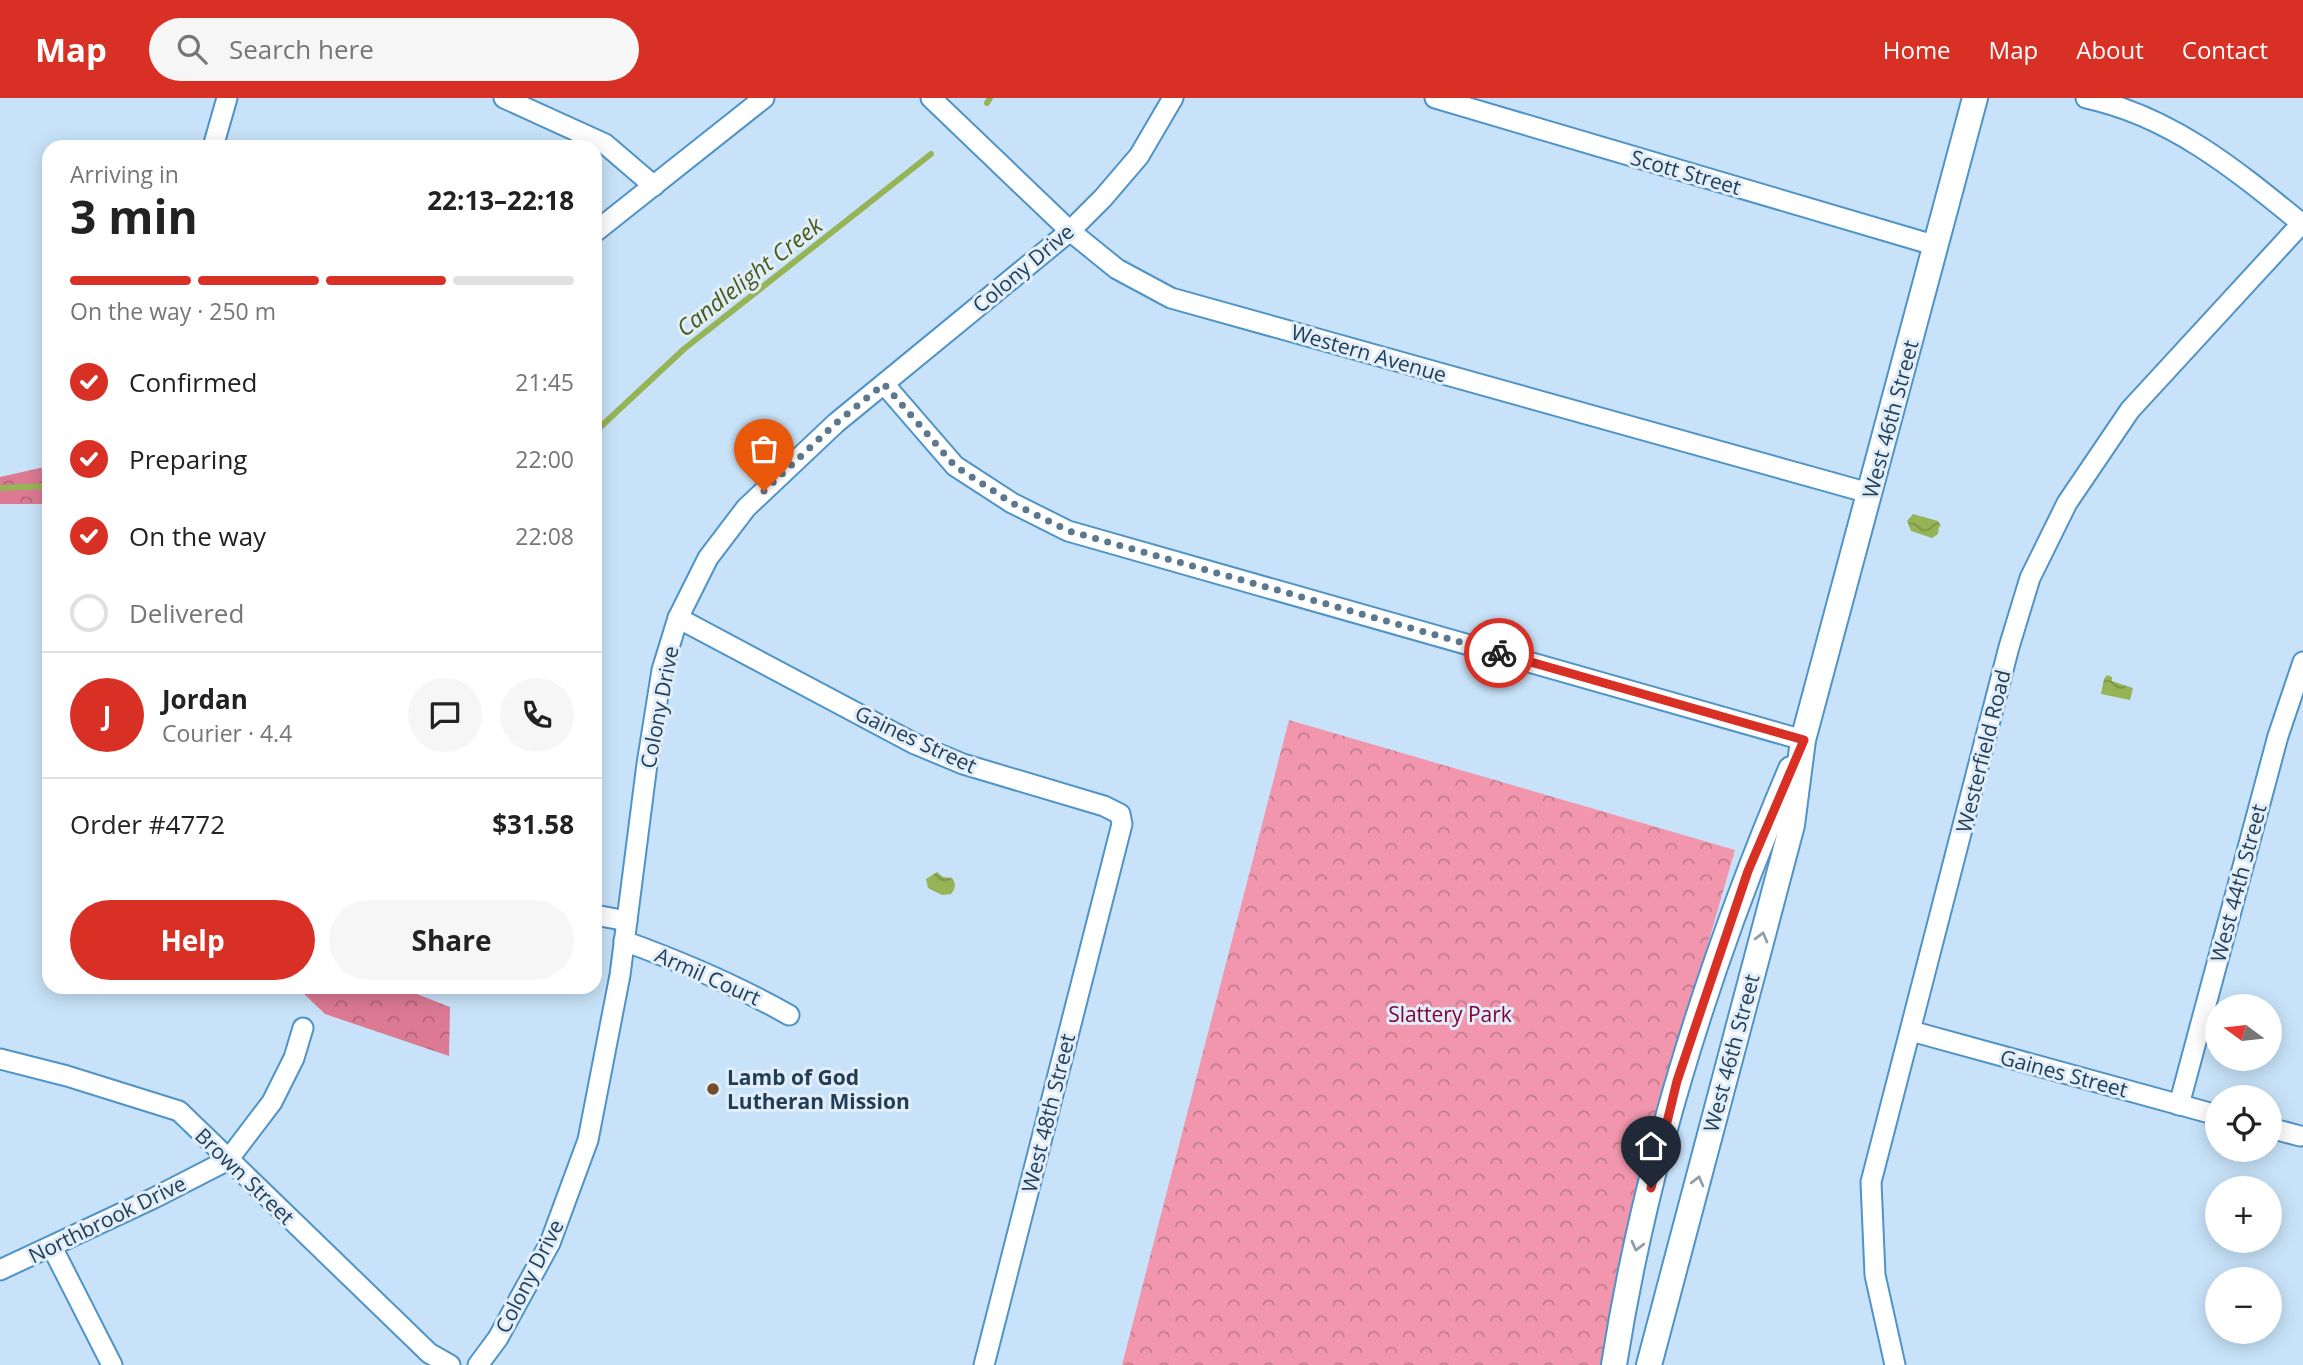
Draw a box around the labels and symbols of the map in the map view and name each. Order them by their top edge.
street label: Scott Street [1628,143,1744,201]
water label: Candlelight Creek [669,208,829,343]
street label: Colony Drive [966,217,1080,319]
street label: Western Avenue [1288,317,1450,389]
street label: West 46th Street [1855,337,1925,501]
pin [734,419,794,491]
courier [1464,618,1534,688]
street label: Colony Drive [633,643,685,771]
street label: Westerfield Road [1949,667,2017,835]
street label: Gaines Street [851,699,981,779]
street label: West 44th Street [2203,801,2273,965]
one-way arrow [1754,931,1768,943]
street label: Armil Court [651,940,765,1012]
street label: West 46th Street [1696,971,1766,1135]
north arrow [2205,994,2282,1071]
park label: Slattery Park [1388,1000,1512,1028]
street label: West 48th Street [1015,1031,1081,1195]
street label: Gaines Street [1997,1043,2131,1103]
place label: Lamb of God Lutheran Mission [727,1063,910,1115]
marker: Lamb of God Lutheran Mission [705,1081,721,1097]
pin [1621,1116,1681,1188]
street label: Brown Street [189,1121,301,1231]
street label: Northbrook Drive [24,1169,190,1269]
one-way arrow [1690,1175,1704,1187]
street label: Colony Drive [488,1214,570,1338]
one-way arrow [1631,1240,1645,1252]

